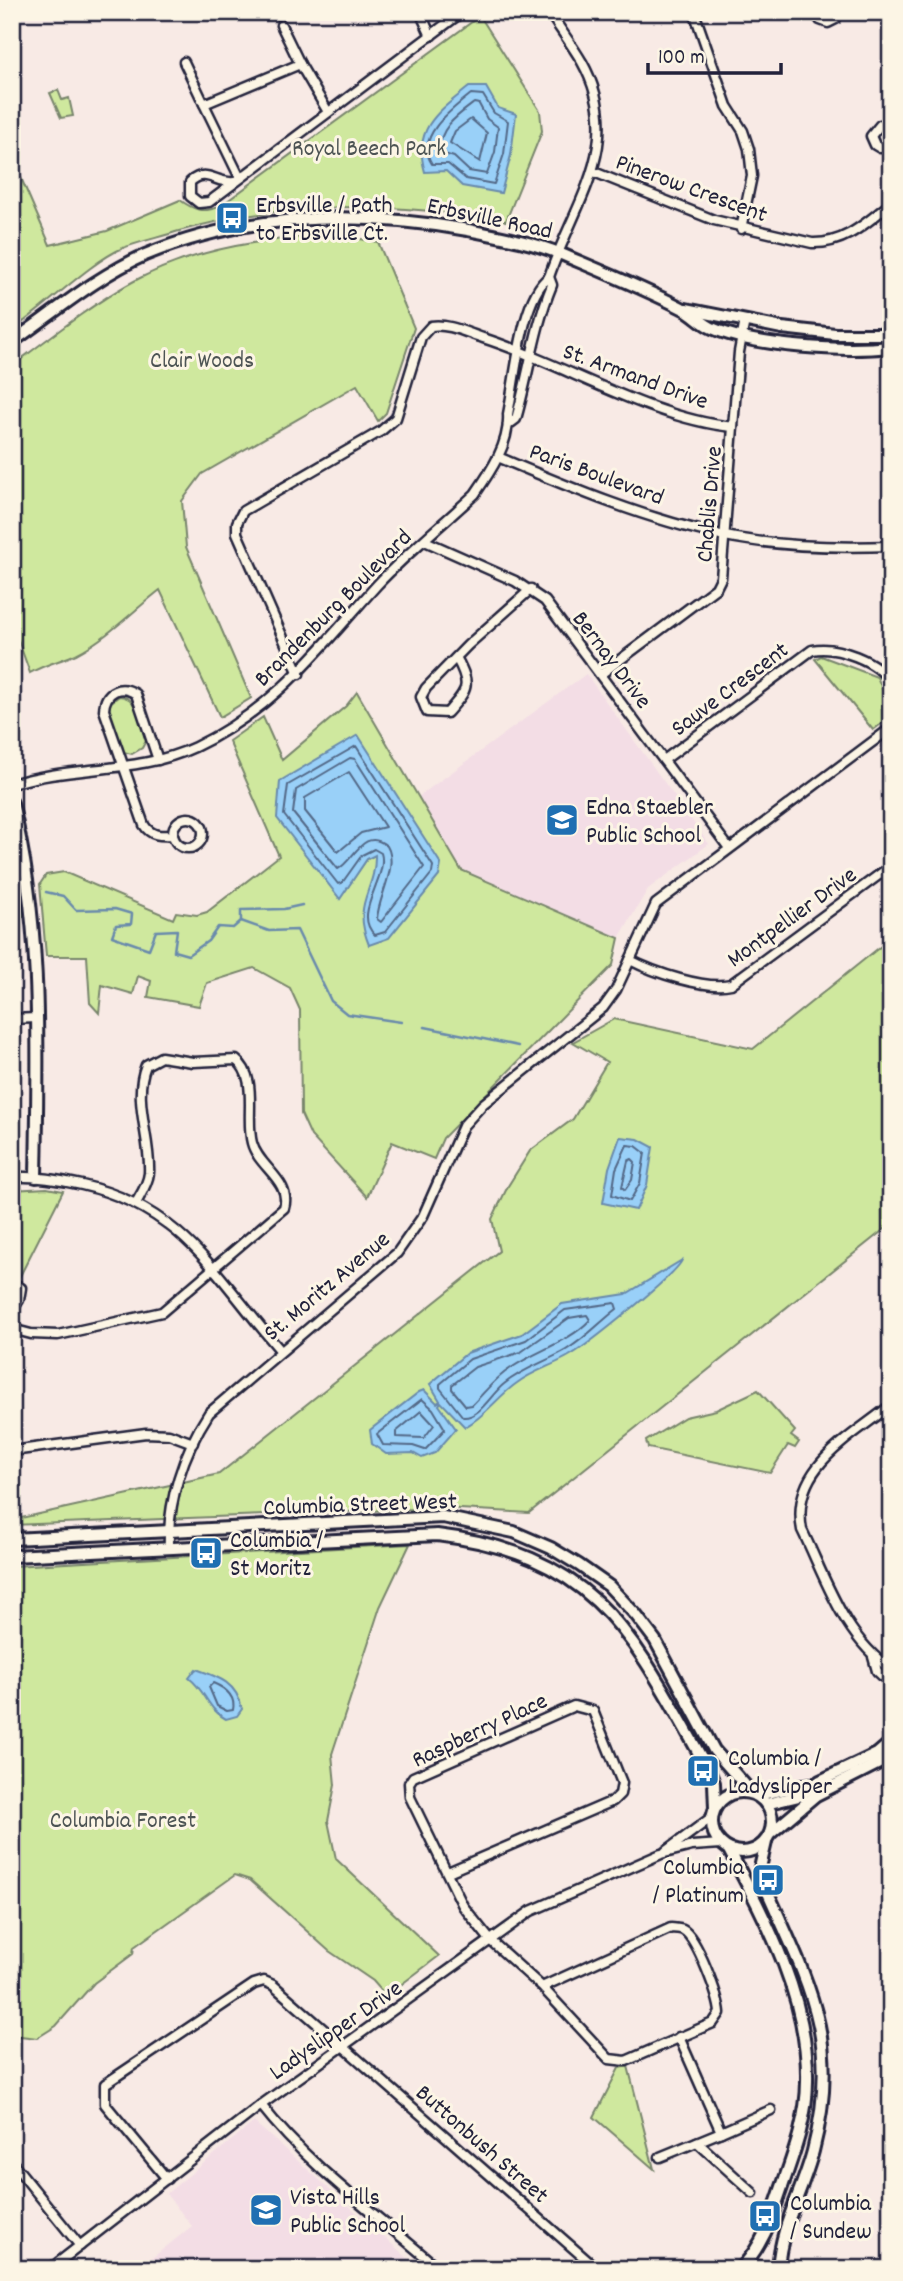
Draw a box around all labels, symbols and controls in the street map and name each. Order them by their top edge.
scale bar [648,32,780,76]
text: 100 m [658,44,705,74]
park label: Royal Beech Park [292,133,446,167]
street label: Pinerow Crescent [610,147,772,233]
place label: Erbsville / Path to Erbsville Ct. [256,190,393,252]
street label: Erbsville Road [424,190,555,250]
bus stop icon: Erbsville / Path to Erbsville Ct. [213,199,251,237]
street label: St. Armand Drive [557,336,713,420]
park label: Clair Woods [150,345,254,379]
street label: Paris Boulevard [524,436,668,516]
street label: Chablis Drive [689,445,733,564]
street label: Brandenburg Boulevard [247,522,421,696]
street label: Bernay Drive [563,605,659,717]
street label: Sauve Crescent [665,635,797,746]
place label: Edna Staebler Public School [586,792,713,854]
school or university icon: Edna Staebler Public School [543,801,581,839]
street label: Montpellier Drive [721,860,865,977]
street label: St. Moritz Avenue [257,1224,399,1350]
street label: Columbia Street West [263,1486,458,1526]
place label: Columbia / St Moritz [230,1525,324,1587]
bus stop icon: Columbia / St Moritz [187,1534,225,1572]
street label: Raspberry Place [407,1685,554,1778]
place label: Columbia / Ladyslipper [728,1743,832,1805]
bus stop icon: Columbia / Ladyslipper [684,1752,722,1790]
park label: Columbia Forest [50,1805,196,1839]
place label: Columbia / Platinum [653,1852,745,1914]
bus stop icon: Columbia / Platinum [749,1861,787,1899]
street label: Ladyslipper Drive [263,1973,410,2090]
street label: Buttonbush Street [407,2078,555,2213]
place label: Vista Hills Public School [290,2182,405,2244]
place label: Columbia / Sundew [790,2188,872,2250]
school or university icon: Vista Hills Public School [247,2191,285,2229]
bus stop icon: Columbia / Sundew [746,2197,784,2235]

